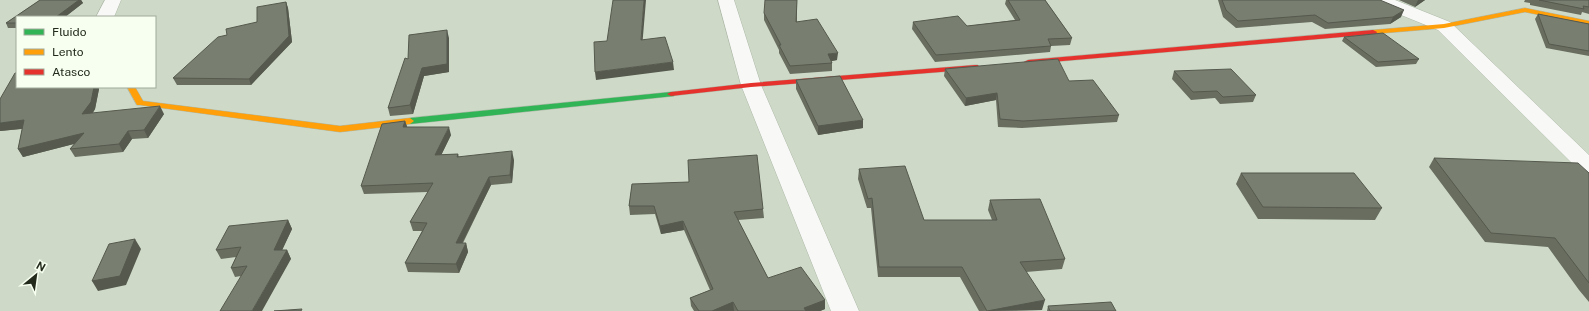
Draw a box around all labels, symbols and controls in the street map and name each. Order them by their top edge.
legend [16,16,156,88]
text: Fluido [52,25,87,39]
text: Lento [52,45,84,59]
text: Atasco [52,65,91,79]
north arrow [16,255,56,295]
text: N [34,259,48,274]

